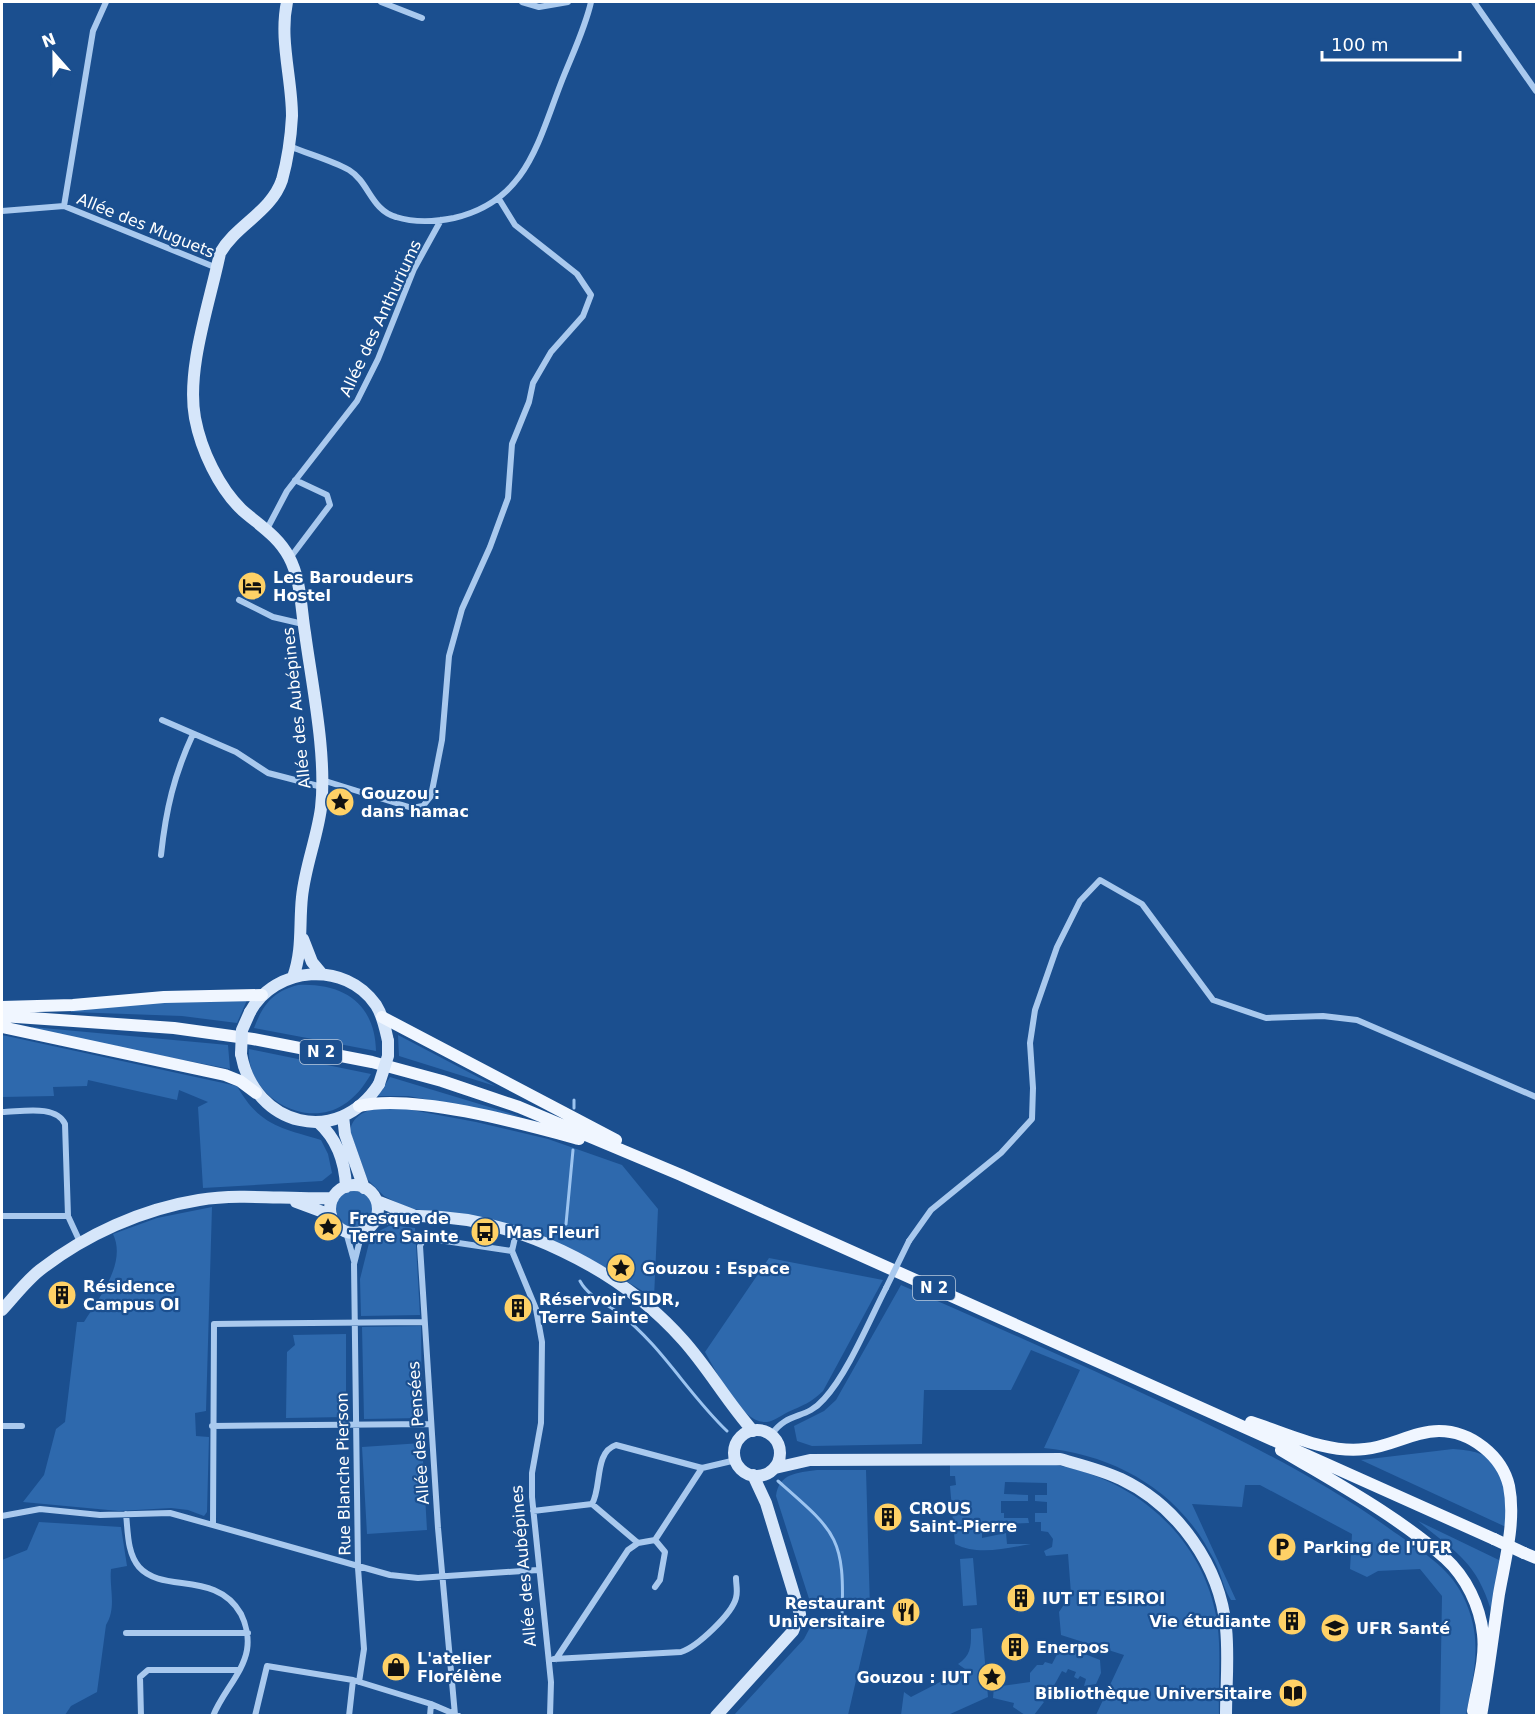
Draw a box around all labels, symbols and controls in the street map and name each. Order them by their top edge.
north arrow [24,24,84,84]
scale bar [1322,24,1460,62]
text: N [39,29,58,52]
text: 100 m [1331,34,1389,55]
street label: Allée des Muguets [74,189,217,262]
street label: Allée des Anthuriums [336,237,425,400]
place label: Les Baroudeurs Hostel [273,568,414,605]
hotel icon: Les Baroudeurs Hostel [236,570,268,602]
street label: Allée des Aubépines [279,626,314,790]
place label: Gouzou : dans hamac [361,784,469,821]
place icon: Gouzou : dans hamac [324,786,356,818]
road number: N 2 [300,1040,342,1064]
place label: Fresque de Terre Sainte [349,1209,459,1246]
place icon: Fresque de Terre Sainte [312,1211,344,1243]
bus stop icon: Mas Fleuri [469,1216,501,1248]
place label: Mas Fleuri [506,1223,600,1242]
place icon: Gouzou : Espace [605,1252,637,1284]
place label: Gouzou : Espace [642,1259,790,1278]
road number: N 2 [913,1276,955,1300]
place label: Résidence Campus OI [83,1277,180,1314]
building icon: Résidence Campus OI [46,1279,78,1311]
place label: Réservoir SIDR, Terre Sainte [539,1290,680,1327]
building icon: Réservoir SIDR, Terre Sainte [502,1292,534,1324]
street label: Allée des Pensées [404,1361,433,1505]
street label: Rue Blanche Pierson [333,1392,354,1556]
street label: Allée des Aubépines [507,1484,540,1647]
place label: CROUS Saint-Pierre [909,1499,1017,1536]
building icon: CROUS Saint-Pierre [872,1501,904,1533]
parking icon: Parking de l'UFR [1266,1531,1298,1563]
place label: Parking de l'UFR [1303,1538,1452,1557]
building icon: IUT ET ESIROI [1005,1582,1037,1614]
place label: IUT ET ESIROI [1042,1589,1165,1608]
place label: Restaurant Universitaire [768,1594,885,1631]
restaurant icon: Restaurant Universitaire [890,1596,922,1628]
building icon: Vie étudiante [1276,1605,1308,1637]
place label: Vie étudiante [1149,1612,1271,1631]
school or university icon: UFR Santé [1319,1612,1351,1644]
place label: UFR Santé [1356,1619,1450,1638]
building icon: Enerpos [999,1631,1031,1663]
place label: Enerpos [1036,1638,1109,1657]
place label: L'atelier Florélène [417,1649,502,1686]
shop icon: L'atelier Florélène [380,1651,412,1683]
place icon: Gouzou : IUT [976,1661,1008,1693]
place label: Gouzou : IUT [856,1668,971,1687]
library icon: Bibliothèque Universitaire [1277,1677,1309,1709]
place label: Bibliothèque Universitaire [1035,1684,1272,1703]

